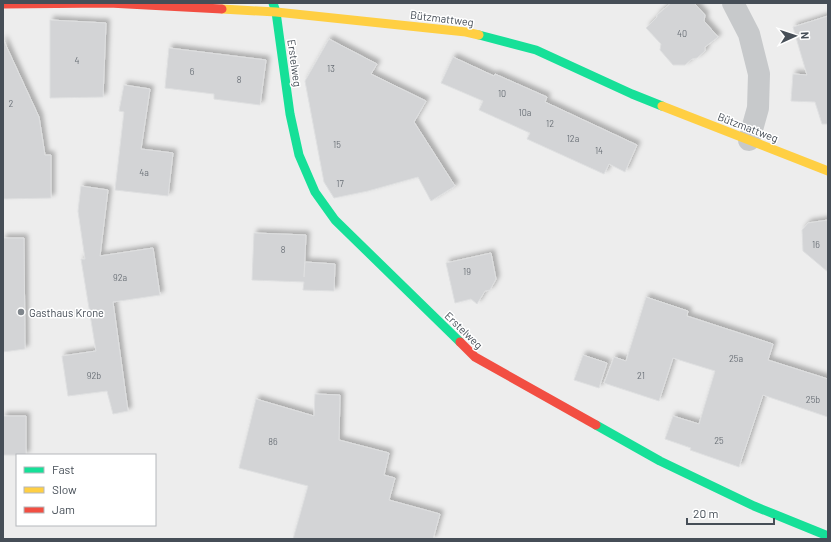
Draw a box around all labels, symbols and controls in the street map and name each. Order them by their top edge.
street label: Bützmattweg [410,8,475,28]
north arrow [775,16,815,56]
house number: 40 [677,28,687,39]
text: N [799,31,812,39]
street label: Erstelweg [285,39,305,88]
house number: 4 [75,55,80,66]
house number: 13 [327,63,335,74]
house number: 6 [190,66,195,77]
house number: 8 [237,74,242,85]
house number: 10 [498,88,506,99]
house number: 2 [9,98,14,109]
house number: 10a [519,107,531,118]
street label: Bützmattweg [716,110,780,145]
house number: 12 [546,118,554,129]
house number: 12a [567,133,579,144]
house number: 15 [333,139,341,150]
house number: 14 [595,145,603,156]
house number: 4a [139,167,149,178]
house number: 17 [336,178,344,189]
house number: 16 [812,239,820,250]
house number: 8 [281,244,286,255]
house number: 19 [463,266,471,277]
house number: 92a [113,272,127,283]
place label: Gasthaus Krone [29,306,104,319]
marker: Gasthaus Krone [16,307,26,317]
street label: Erstelweg [442,309,486,351]
house number: 25a [729,353,743,364]
house number: 92b [87,370,101,381]
house number: 21 [637,370,645,381]
house number: 25b [806,394,820,405]
house number: 25 [714,435,724,446]
house number: 86 [268,436,278,447]
legend [16,454,156,526]
text: Fast [52,462,75,476]
text: Slow [52,482,77,496]
scale bar [687,500,774,526]
text: Jam [52,502,75,516]
text: 20 m [693,506,719,520]

